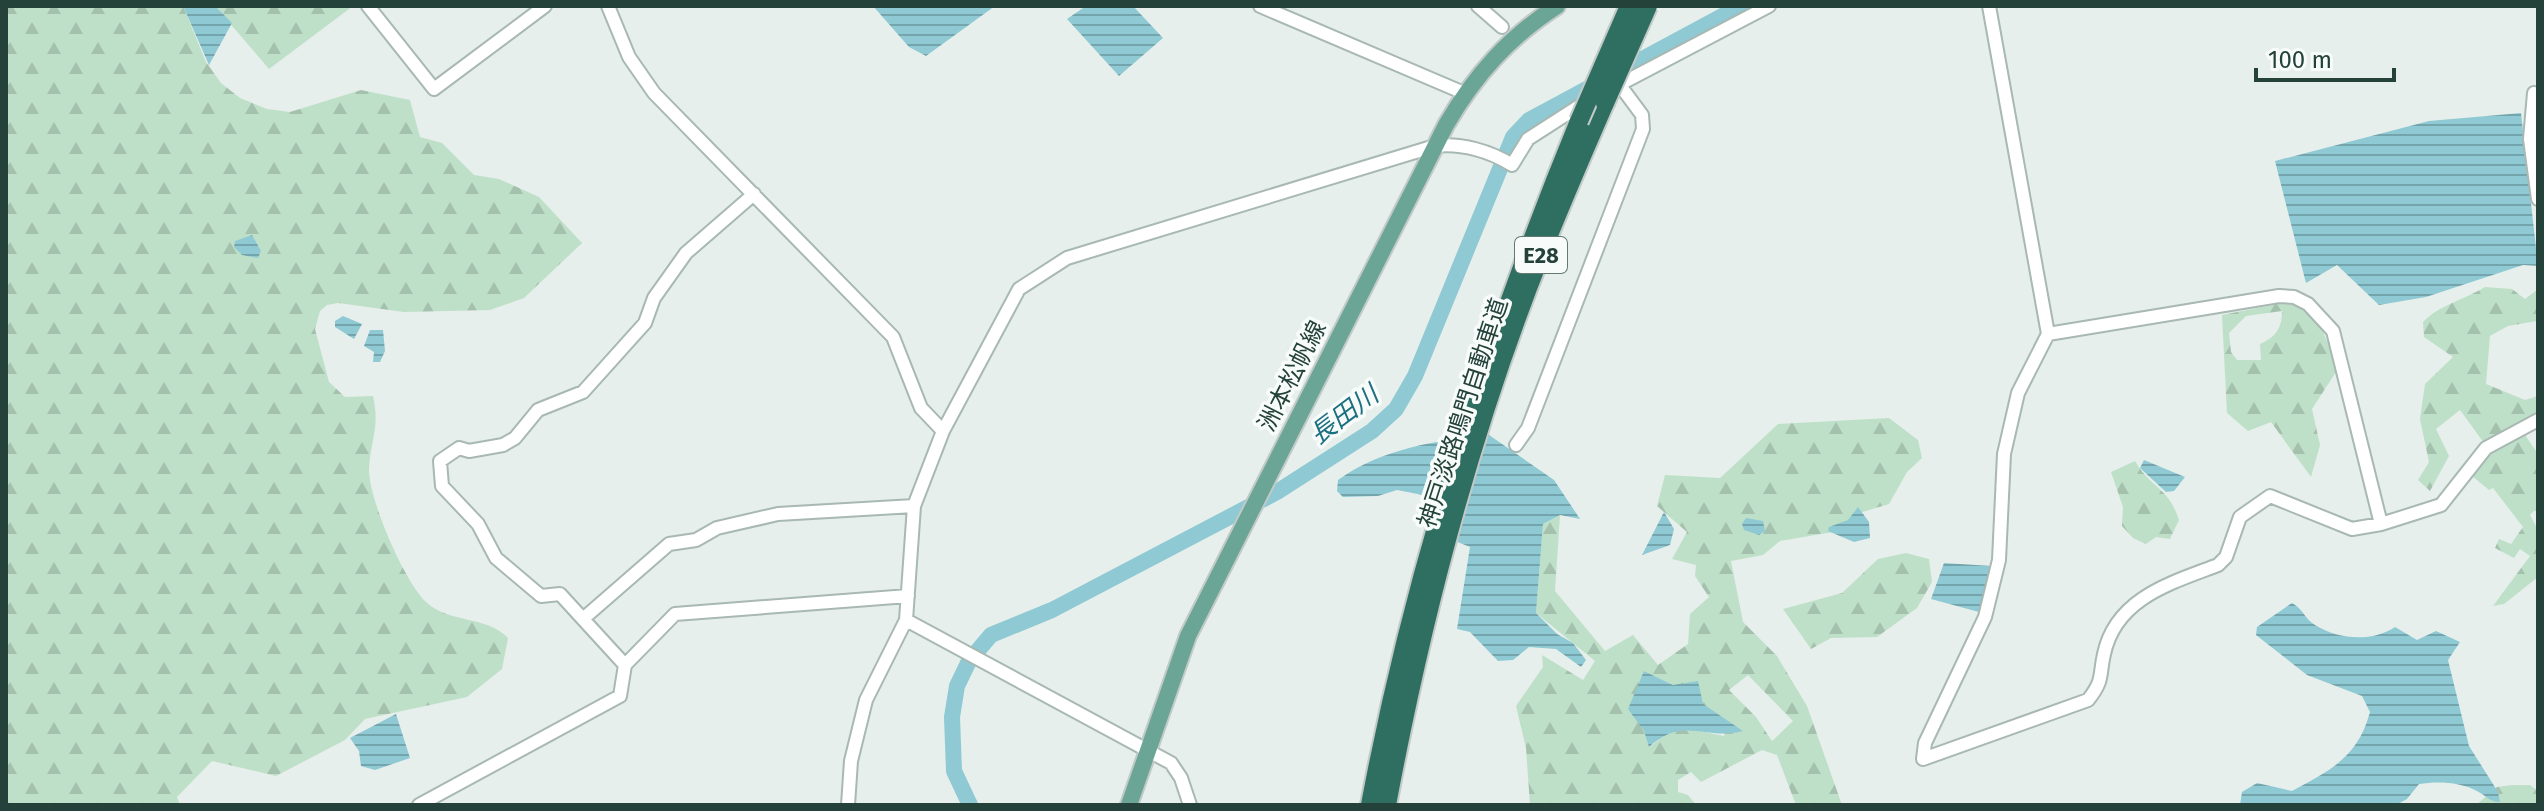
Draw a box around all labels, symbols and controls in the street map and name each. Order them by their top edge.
scale bar [2256,32,2394,82]
text: 100 m [2268,46,2332,74]
road number: E28 [1515,237,1567,273]
street label: 神戸淡路鳴門自動車道 [1413,295,1513,531]
street label: 洲本松帆線 [1252,316,1332,436]
water label: 長田川 [1304,377,1387,451]

